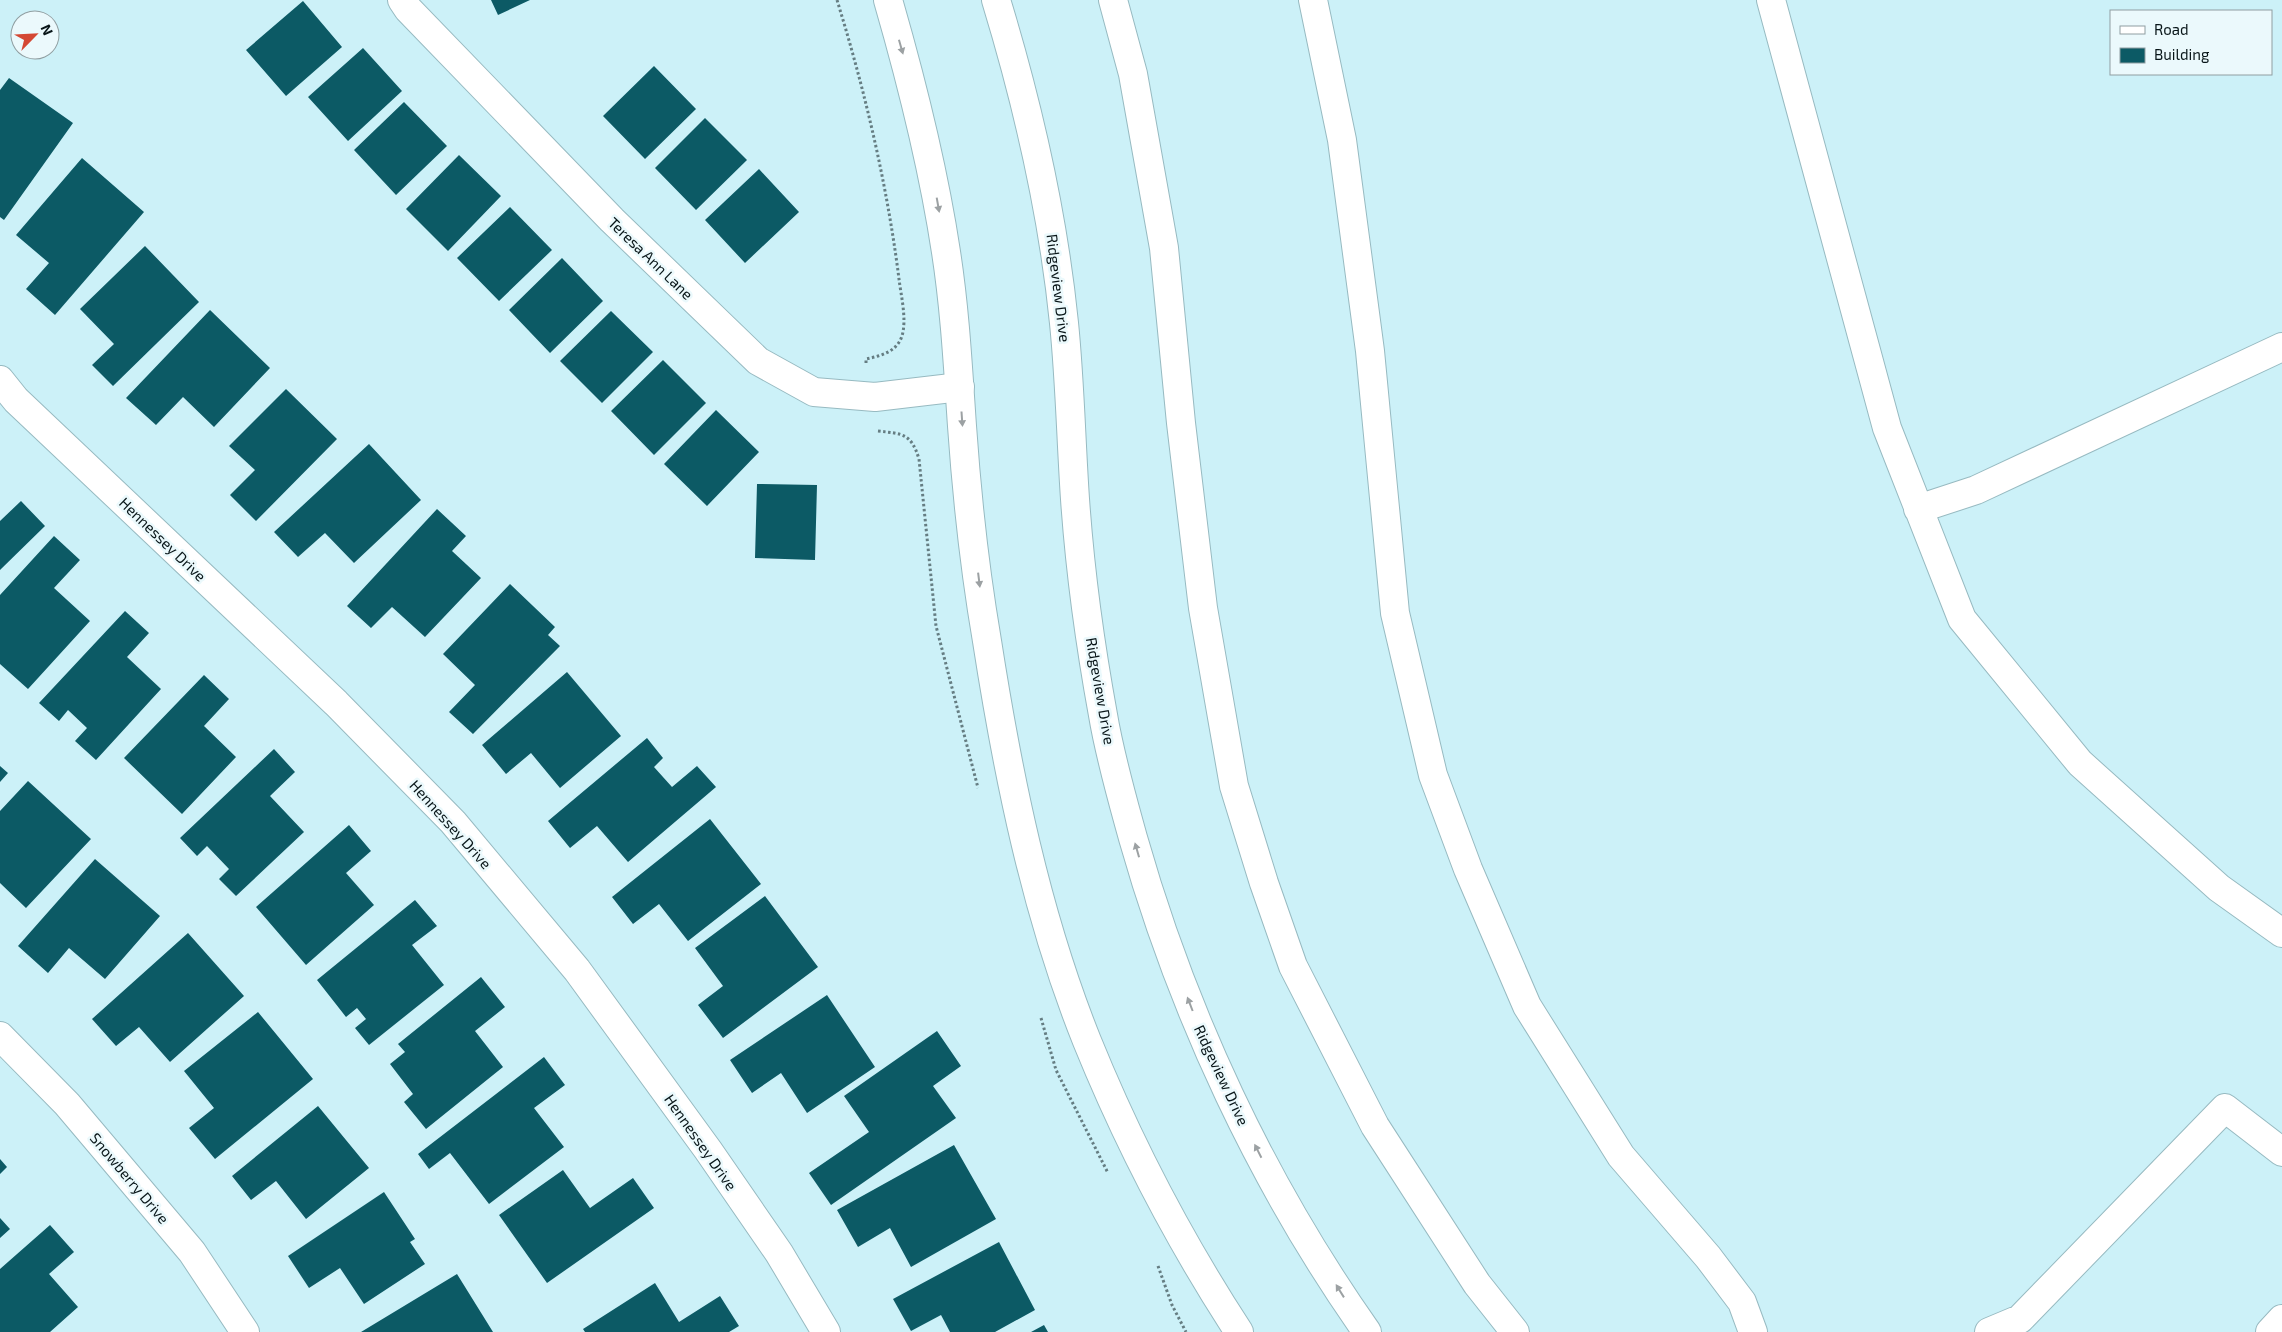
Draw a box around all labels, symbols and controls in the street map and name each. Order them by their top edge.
north arrow [10,10,60,60]
legend [2110,10,2272,75]
text: Road [2154,20,2189,38]
text: N [38,21,57,38]
one-way arrow [898,39,906,54]
text: Building [2154,45,2210,63]
one-way arrow [934,197,942,213]
street label: Teresa Ann Lane [605,213,697,303]
street label: Ridgeview Drive [1043,233,1075,343]
one-way arrow [958,411,966,427]
street label: Hennessey Drive [116,493,210,585]
one-way arrow [975,572,983,588]
street label: Ridgeview Drive [1083,636,1119,746]
street label: Hennessey Drive [406,776,496,872]
one-way arrow [1132,843,1140,858]
one-way arrow [1186,996,1194,1011]
street label: Ridgeview Drive [1191,1022,1253,1128]
street label: Hennessey Drive [661,1090,741,1194]
street label: Snowberry Drive [87,1129,173,1227]
one-way arrow [1254,1144,1262,1159]
one-way arrow [1336,1285,1345,1298]

